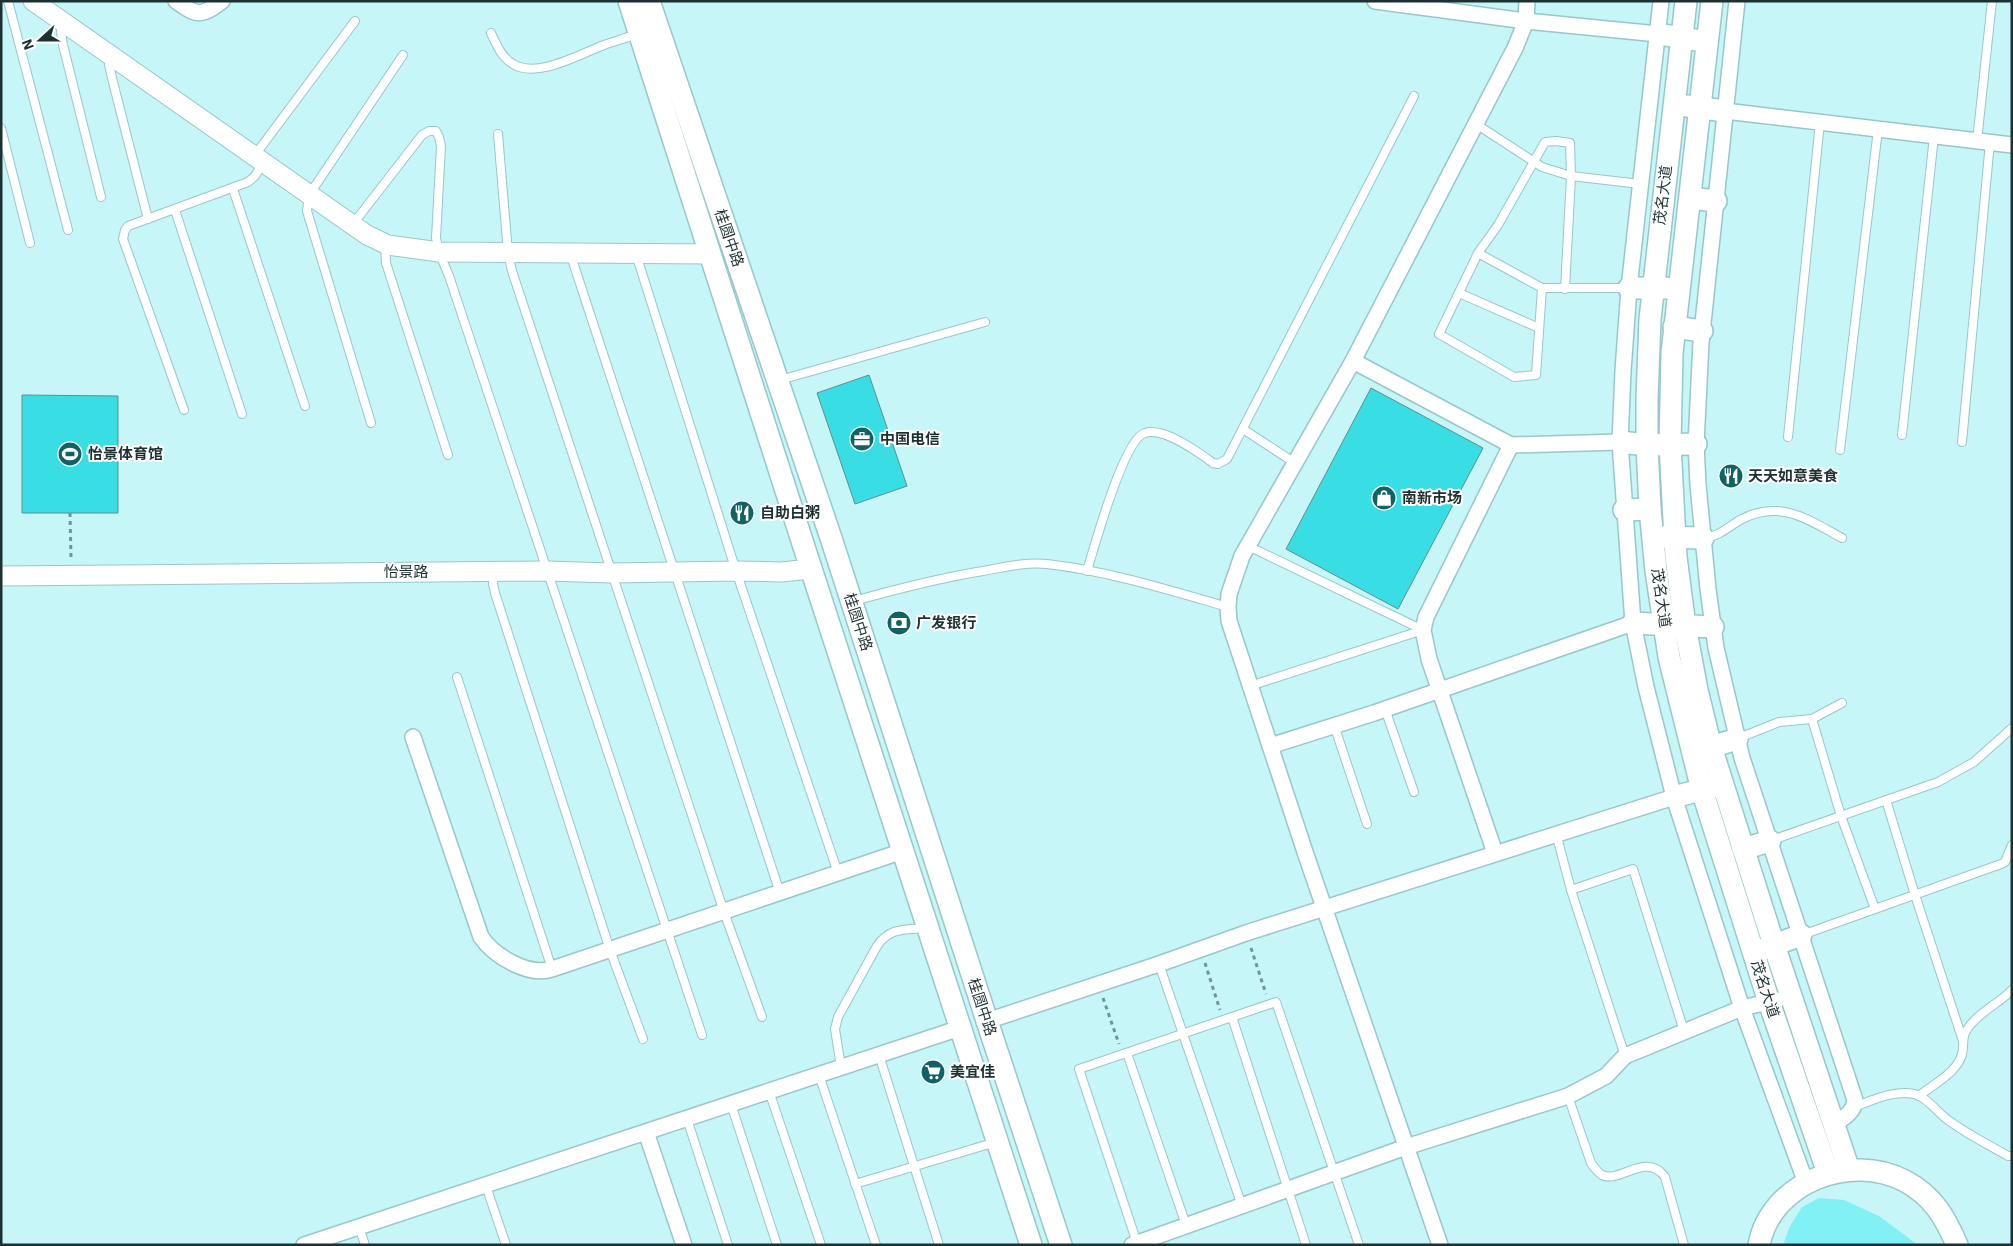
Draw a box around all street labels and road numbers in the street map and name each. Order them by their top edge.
street label: 茂名大道 [1649,164,1676,226]
street label: 桂圆中路 [711,206,748,269]
street label: 怡景路 [383,562,429,581]
street label: 茂名大道 [1648,567,1675,629]
street label: 桂圆中路 [840,590,877,653]
street label: 茂名大道 [1747,957,1784,1020]
street label: 桂圆中路 [964,975,1001,1038]

